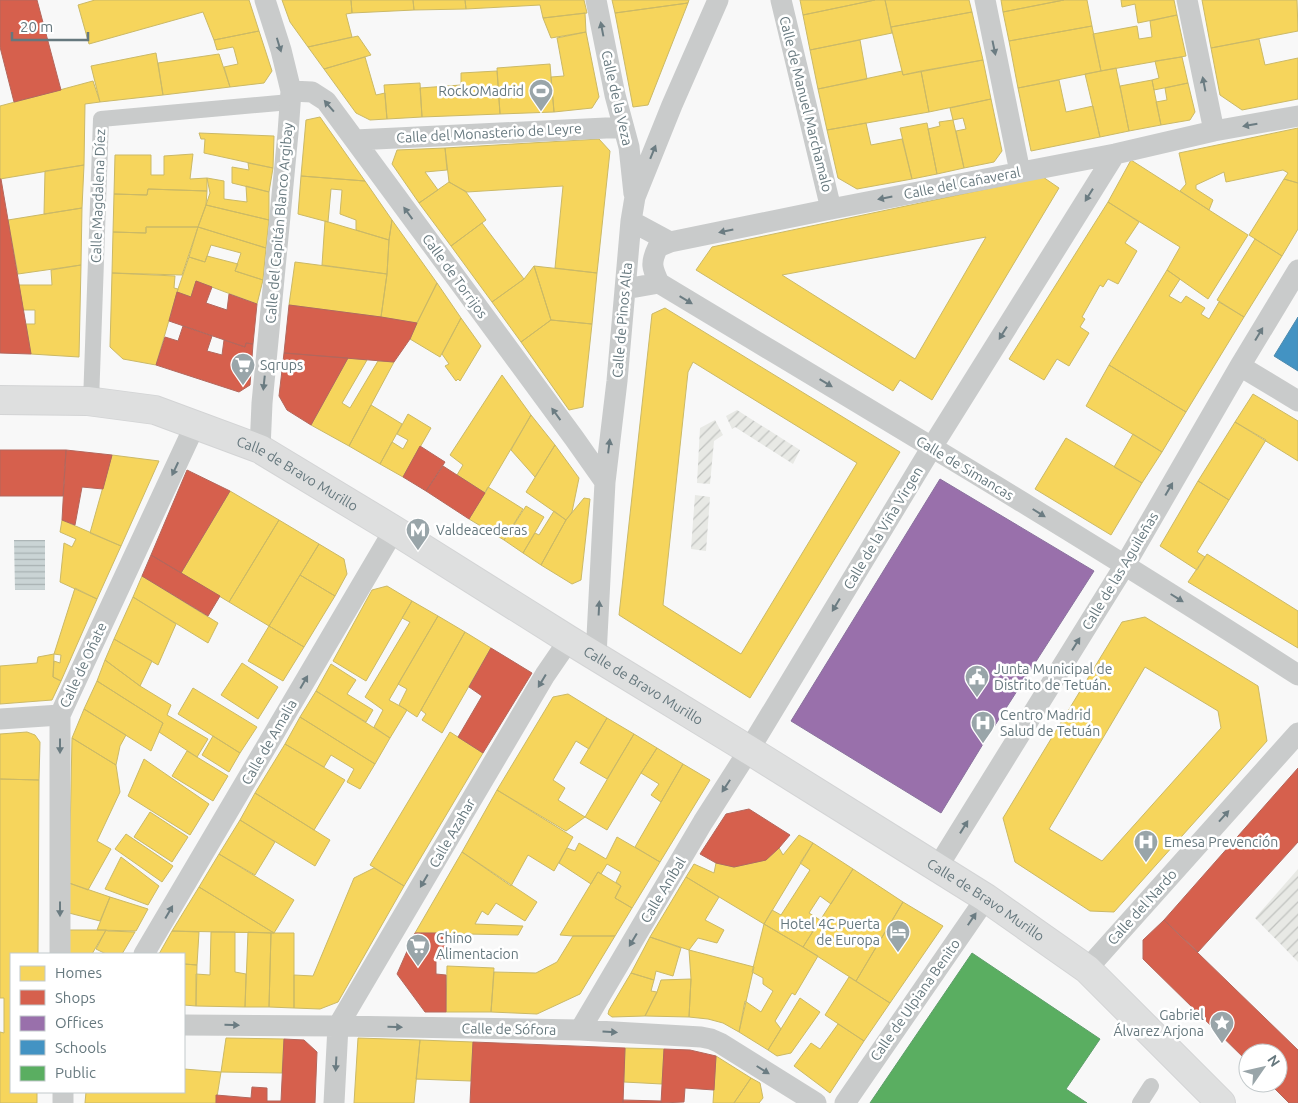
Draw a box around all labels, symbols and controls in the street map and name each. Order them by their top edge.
scale bar [12,10,89,42]
street label: Calle de Manuel Marchamalo [776,14,836,194]
text: 20 m [20,18,53,35]
one-way arrow [598,21,606,37]
one-way arrow [276,38,284,53]
one-way arrow [991,40,999,56]
street label: Calle de la Veza [598,49,636,147]
one-way arrow [1200,76,1208,91]
sports icon: RockOMadrid [528,78,554,112]
place label: RockOMadrid [438,83,524,99]
one-way arrow [323,100,335,112]
street label: Calle del Monasterio de Leyre [396,120,582,146]
one-way arrow [1242,121,1258,129]
street label: Calle del Capitán Blanco Argibay [262,122,296,324]
street label: Calle Magdalena Díez [88,129,108,263]
one-way arrow [649,144,657,159]
street label: Calle del Cañaveral [902,164,1022,202]
one-way arrow [1085,188,1094,201]
one-way arrow [877,194,892,202]
one-way arrow [404,206,414,219]
one-way arrow [717,227,733,235]
street label: Calle de Torrijos [419,231,491,321]
street label: Calle de Pinos Alta [609,262,635,378]
one-way arrow [680,295,693,304]
one-way arrow [999,326,1008,339]
one-way arrow [1255,327,1264,340]
supermarket icon: Sqrups [230,352,256,386]
place label: Sqrups [260,357,303,373]
one-way arrow [259,376,267,392]
one-way arrow [819,379,832,388]
one-way arrow [551,407,561,421]
street label: Calle de Bravo Murillo [234,433,361,514]
street label: Calle de Simancas [913,433,1017,503]
one-way arrow [605,437,613,453]
one-way arrow [170,462,178,476]
street label: Calle de la Viña Virgen [840,464,926,592]
one-way arrow [1164,483,1173,496]
one-way arrow [1033,508,1046,517]
street label: Calle de las Aguileñas [1078,509,1162,633]
metro station icon: Valdeacederas [405,517,431,551]
place label: Valdeacederas [436,522,527,538]
one-way arrow [1171,594,1184,603]
one-way arrow [595,599,603,615]
one-way arrow [831,599,840,612]
street label: Calle de Oñate [56,620,110,710]
one-way arrow [1072,637,1081,650]
street label: Calle de Bravo Murillo [581,643,706,728]
place label: Junta Municipal de Distrito de Tetuán. [994,661,1112,693]
public building icon: Junta Municipal de Distrito de Tetuán. [964,664,990,698]
one-way arrow [300,675,309,688]
one-way arrow [537,675,546,688]
street label: Calle de Amalia [238,696,300,788]
place label: Centro Madrid Salud de Tetuán [1000,707,1100,739]
hospital icon: Centro Madrid Salud de Tetuán [970,710,996,744]
one-way arrow [56,739,64,755]
one-way arrow [721,780,731,793]
street label: Calle Azahar [426,795,479,871]
one-way arrow [1219,809,1230,822]
one-way arrow [959,821,968,834]
hospital icon: Emesa Prevención [1133,829,1159,863]
place label: Emesa Prevención [1164,834,1278,850]
street label: Calle Aníbal [637,854,689,926]
street label: Calle de Bravo Murillo [924,855,1047,944]
street label: Calle del Nardo [1104,866,1180,948]
one-way arrow [419,875,428,888]
one-way arrow [56,901,64,917]
one-way arrow [164,906,173,919]
one-way arrow [967,912,976,925]
place label: Hotel 4C Puerta de Europa [780,916,880,948]
hotel icon: Hotel 4C Puerta de Europa [885,919,911,953]
place label: Chino Alimentacion [436,930,519,962]
supermarket icon: Chino Alimentacion [405,933,431,967]
one-way arrow [629,933,638,946]
street label: Calle de Ulpiana Benito [867,936,963,1064]
legend [10,953,185,1093]
text: Homes [55,964,102,981]
text: Shops [55,989,96,1006]
place label: Gabriel Álvarez Arjona [1113,1007,1204,1039]
place icon: Gabriel Álvarez Arjona [1209,1010,1235,1044]
text: Offices [55,1014,103,1031]
street label: Calle de Sófora [462,1020,556,1038]
one-way arrow [225,1021,241,1029]
one-way arrow [387,1023,403,1031]
one-way arrow [602,1028,618,1036]
text: Schools [55,1039,106,1056]
north arrow [1238,1043,1288,1093]
text: N [1264,1052,1283,1070]
one-way arrow [331,1057,339,1073]
text: Public [55,1064,96,1081]
one-way arrow [757,1065,770,1075]

